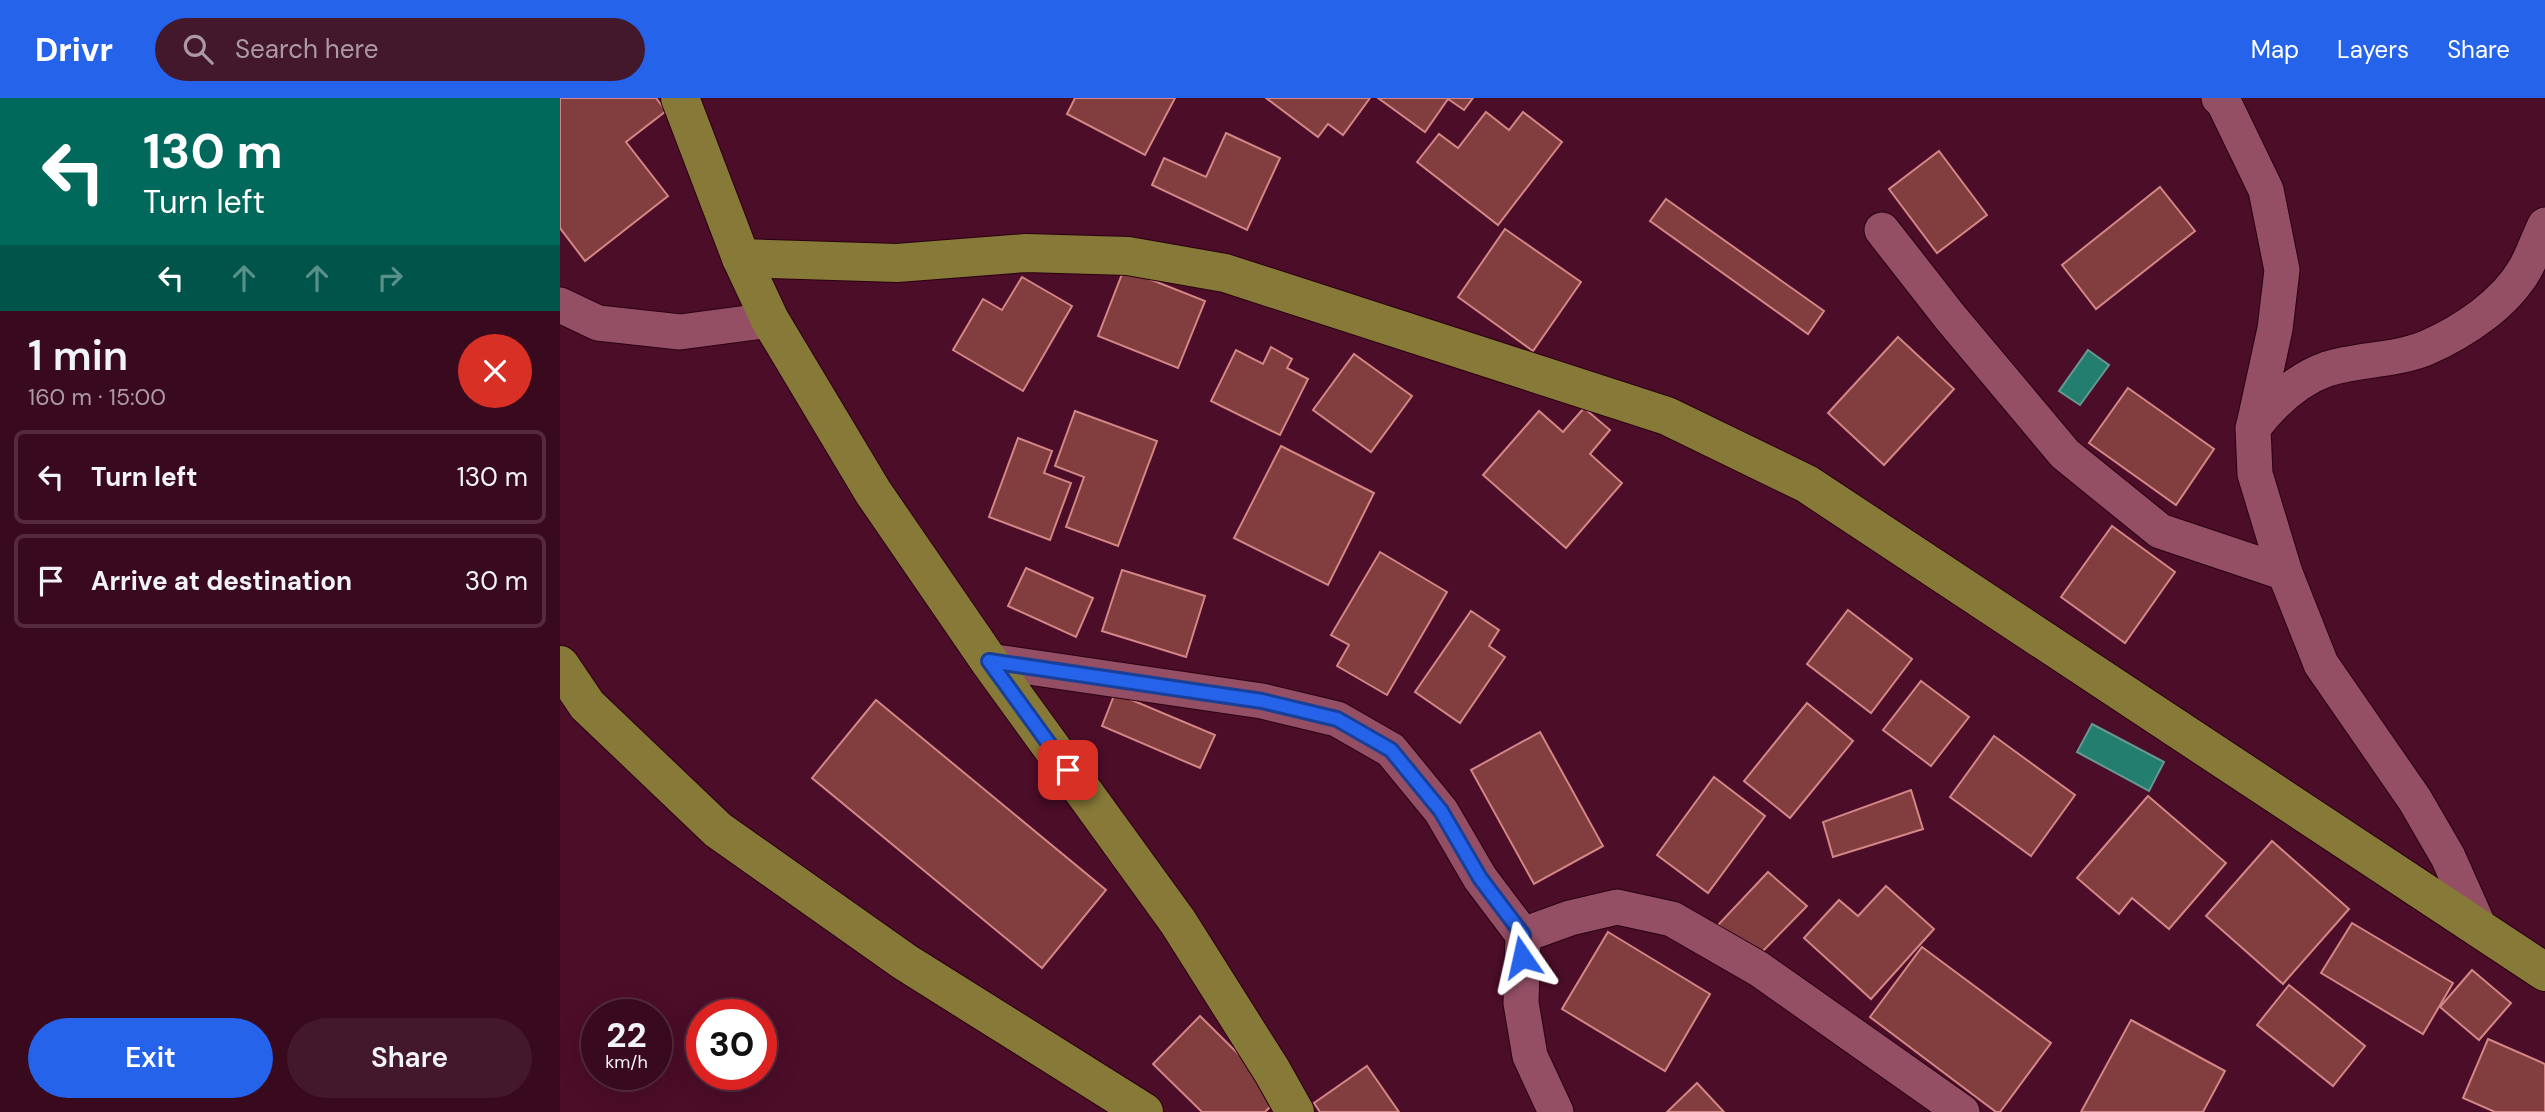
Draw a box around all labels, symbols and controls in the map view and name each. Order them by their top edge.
search box [155,18,645,81]
text: Drivr [35,28,113,71]
icon: search [179,30,217,68]
text: Search here [235,32,378,66]
text: Map [2251,34,2299,65]
text: Layers [2337,34,2409,65]
text: Share [2447,34,2510,65]
text: 130 m [143,119,283,183]
icon: left [28,126,119,217]
text: Turn left [143,181,265,223]
icon: left [152,259,190,297]
icon: ahead [225,259,263,297]
icon: ahead [298,259,336,297]
icon: right [371,259,409,297]
text: 1 min [28,328,128,383]
button: close [458,334,532,408]
text: 160 m · 15:00 [28,382,166,412]
icon: left [32,458,70,496]
text: Turn left [91,460,198,494]
text: 130 m [457,460,528,494]
icon: arrive [32,562,70,600]
text: Arrive at destination [91,564,352,598]
text: 30 m [465,564,528,598]
pin [1038,740,1098,800]
icon: arrive [1049,751,1087,789]
position arrow [1485,920,1559,994]
speed limit sign: 30 [686,999,777,1090]
text: 22 [606,1012,647,1058]
button: Exit [28,1018,273,1098]
button: Share [287,1018,532,1098]
text: km/h [605,1050,648,1074]

